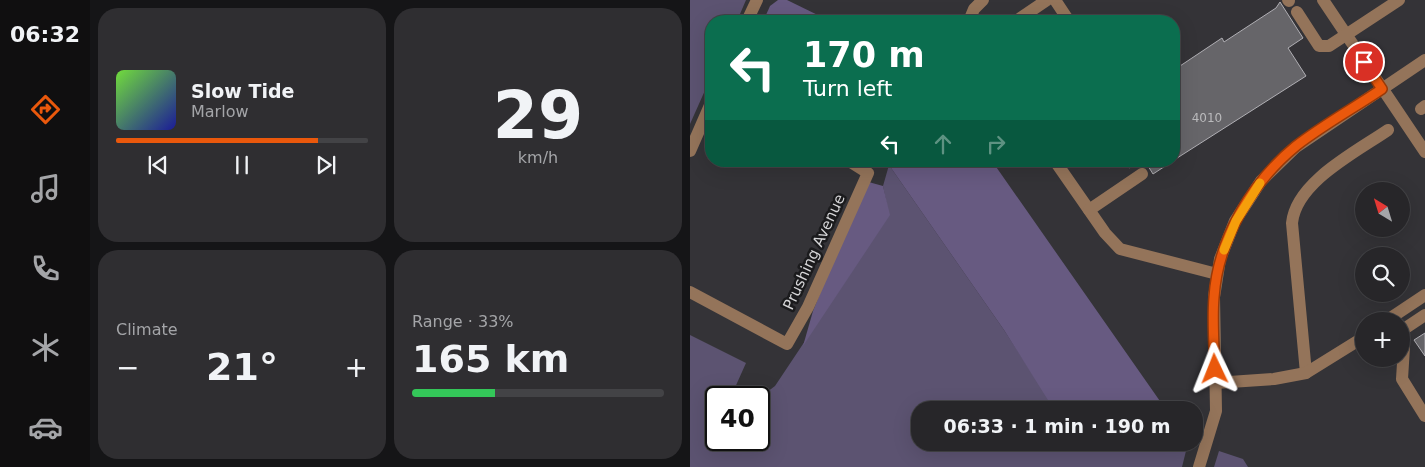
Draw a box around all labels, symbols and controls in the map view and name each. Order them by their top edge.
text: 06:32 [10,22,80,47]
icon: left [720,35,785,100]
text: 170 m [803,35,925,75]
pin [1343,41,1385,83]
icon: arrive [1350,48,1378,76]
text: Turn left [803,76,892,101]
text: 29 [493,78,583,153]
text: Slow Tide [191,80,294,102]
icon: directions [28,92,63,127]
text: Marlow [191,102,249,121]
house number: 4010 [1192,111,1222,125]
icon: left [876,130,904,158]
icon: ahead [929,130,957,158]
icon: right [982,130,1010,158]
text: km/h [518,148,558,167]
icon: previous [144,151,172,179]
icon: pause [228,151,256,179]
icon: next [312,151,340,179]
icon: music [28,171,63,206]
north arrow [1355,182,1410,238]
map controls [1355,182,1410,367]
street label: Prushing Avenue [779,191,849,313]
button: search [1355,247,1410,302]
icon: phone [28,251,63,286]
text: Range · 33% [412,312,514,331]
button: + [1355,312,1410,367]
text: Climate [116,320,178,339]
icon: climate [28,330,63,365]
text: 165 km [412,337,569,381]
position arrow [1188,342,1240,394]
text: 21° [206,345,278,389]
text: − [116,351,139,384]
text: + [345,351,368,384]
speed limit sign: 40 [705,386,770,451]
icon: car [28,410,63,445]
text: 06:33 · 1 min · 190 m [943,415,1171,437]

